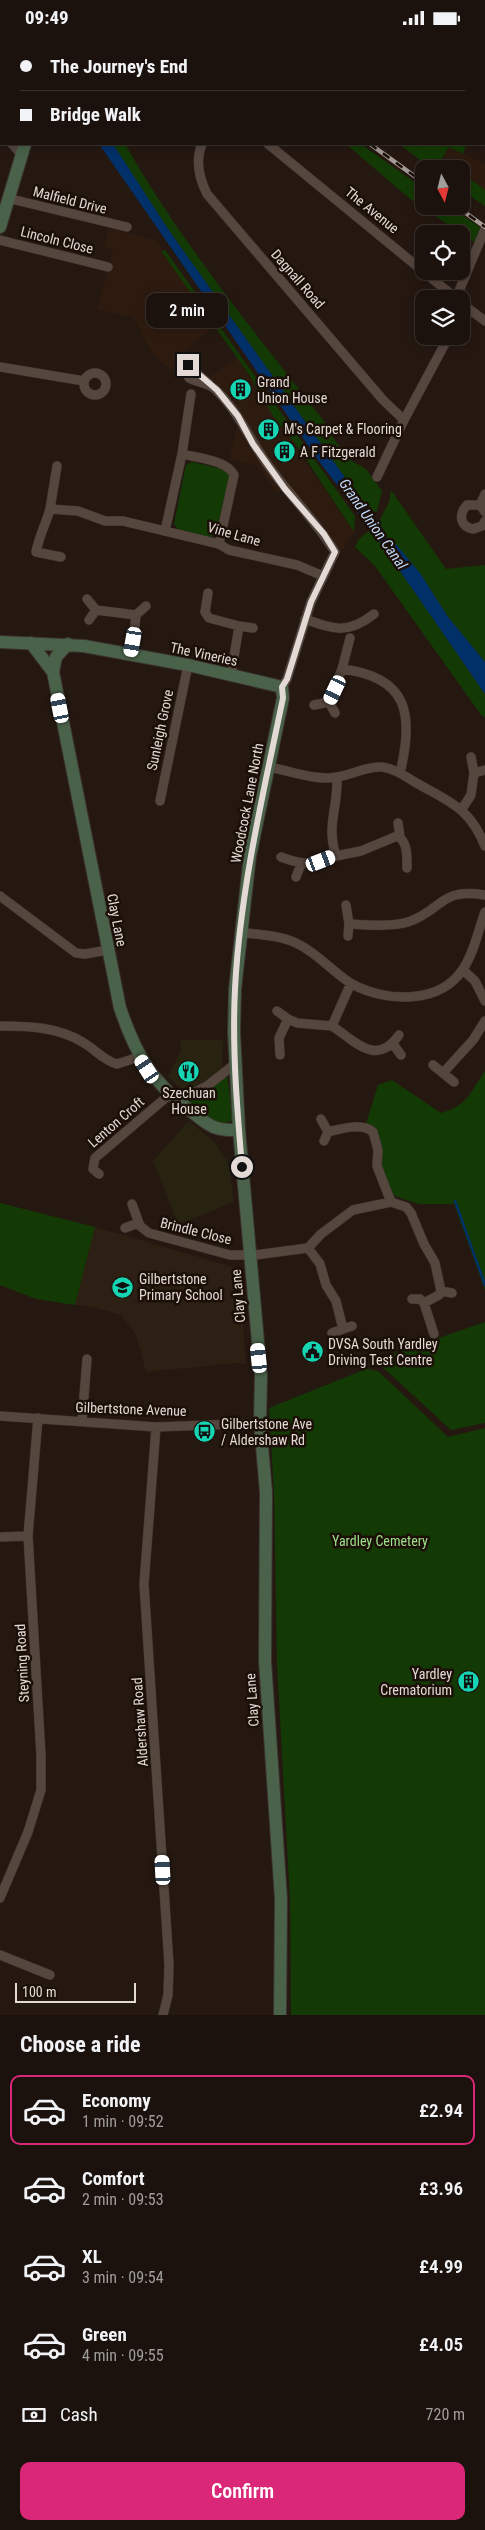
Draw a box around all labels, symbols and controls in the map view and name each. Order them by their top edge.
text: 09:49 [25,6,69,29]
text: The Journey's End [50,55,188,78]
text: Bridge Walk [50,103,141,126]
north arrow [415,160,470,215]
map controls [415,160,470,345]
street label: Malfield Drive [32,183,109,217]
street label: The Avenue [342,184,402,237]
street label: Lincoln Close [19,223,95,257]
button: locate [415,225,470,280]
street label: Dagnall Road [268,246,328,312]
button: layers [415,290,470,345]
callout: 2 min [147,293,229,327]
text: 2 min [169,301,205,320]
route end [177,354,199,376]
place label: Grand Union House [257,374,328,406]
building icon: Grand Union House [229,378,253,402]
building icon: M's Carpet & Flooring [256,417,280,441]
place label: M's Carpet & Flooring [284,421,402,437]
building icon: A F Fitzgerald [272,440,296,464]
place label: A F Fitzgerald [300,444,376,460]
water label: Grand Union Canal [335,475,411,573]
street label: Vine Lane [206,519,263,549]
car [123,626,142,658]
street label: The Vineries [169,639,239,669]
car [321,673,348,707]
street label: Sunleigh Grove [144,688,176,772]
car [49,692,70,724]
street label: Woodcock Lane North [228,742,266,864]
car [304,849,337,873]
street label: Clay Lane [104,892,130,948]
car [132,1052,161,1086]
restaurant icon: Szechuan House [177,1059,201,1083]
place label: Szechuan House [162,1085,216,1117]
street label: Lenton Croft [85,1093,147,1151]
route start [231,1156,253,1178]
street label: Brindle Close [159,1214,234,1248]
street label: Clay Lane [228,1268,248,1323]
place label: Gilbertstone Primary School [139,1271,223,1303]
school or university icon: Gilbertstone Primary School [111,1275,135,1299]
place label: DVSA South Yardley Driving Test Centre [328,1336,438,1368]
public building icon: DVSA South Yardley Driving Test Centre [300,1340,324,1364]
car [249,1342,268,1374]
street label: Gilbertstone Avenue [75,1399,187,1419]
place label: Gilbertstone Ave / Aldershaw Rd [221,1416,313,1448]
bus stop icon: Gilbertstone Ave / Aldershaw Rd [193,1420,217,1444]
park label: Yardley Cemetery [332,1533,428,1549]
street label: Steyning Road [12,1623,32,1703]
place label: Yardley Crematorium [380,1666,452,1698]
building icon: Yardley Crematorium [456,1670,480,1694]
street label: Clay Lane [242,1672,262,1727]
street label: Aldershaw Road [129,1677,151,1767]
car [154,1855,171,1885]
scale bar [15,1980,136,2003]
text: 100 m [22,1984,57,2000]
text: Choose a ride [20,2032,141,2057]
icon: car [22,2088,67,2133]
text: Economy [82,2089,151,2112]
text: £2.94 [419,2099,463,2122]
text: 1 min · 09:52 [82,2112,164,2131]
icon: car [22,2166,67,2211]
text: Comfort [82,2167,145,2190]
text: £3.96 [419,2177,463,2200]
text: 2 min · 09:53 [82,2190,164,2209]
icon: car [22,2244,67,2289]
text: XL [82,2245,102,2268]
text: £4.99 [419,2255,463,2278]
text: 3 min · 09:54 [82,2268,164,2287]
icon: car [22,2322,67,2367]
text: Green [82,2323,127,2346]
text: £4.05 [419,2333,463,2356]
text: 4 min · 09:55 [82,2346,164,2365]
icon: cash [20,2401,48,2429]
text: Cash [60,2403,98,2426]
text: 720 m [426,2405,465,2424]
button: Confirm [20,2462,465,2520]

